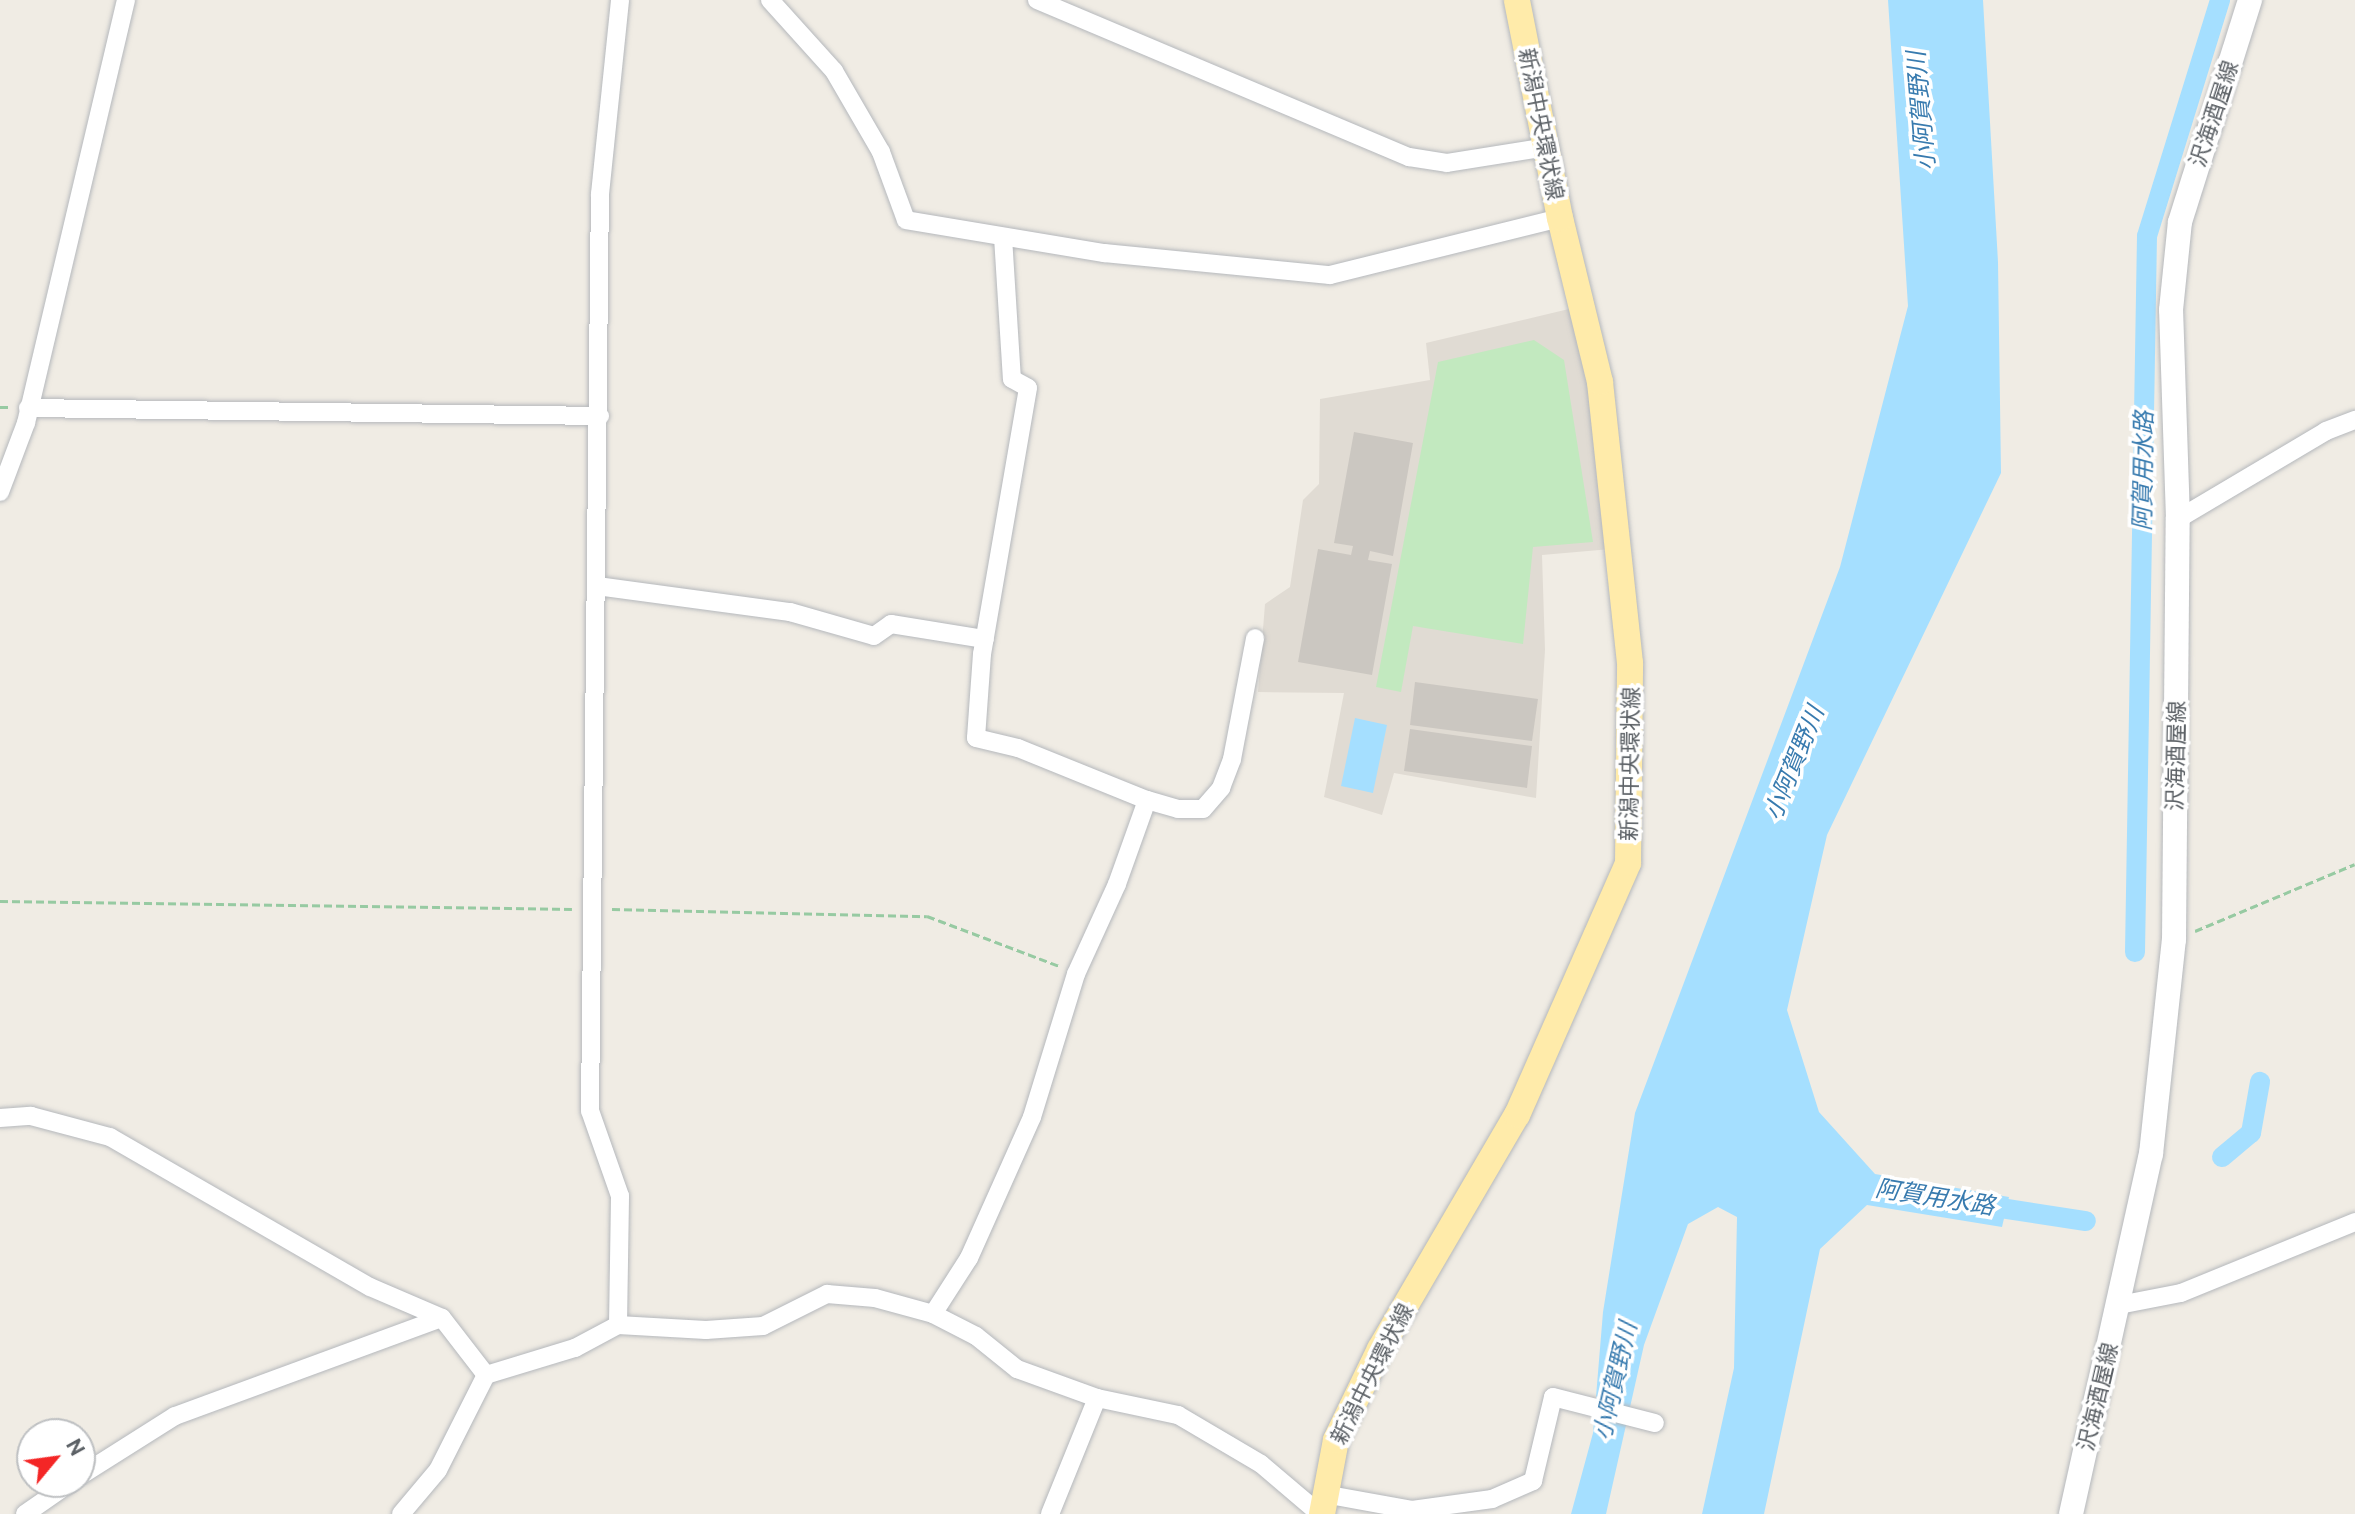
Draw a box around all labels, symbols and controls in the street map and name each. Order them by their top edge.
street label: 新潟中央環状線 [1513,46,1569,202]
water label: 小阿賀野川 [1901,50,1941,172]
street label: 沢海酒屋線 [2184,58,2244,170]
water label: 阿賀用水路 [2128,411,2158,531]
street label: 新潟中央環状線 [1615,687,1645,841]
street label: 沢海酒屋線 [2162,701,2190,811]
water label: 小阿賀野川 [1758,702,1830,824]
water label: 阿賀用水路 [1873,1173,1997,1221]
street label: 新潟中央環状線 [1325,1299,1419,1449]
water label: 小阿賀野川 [1587,1319,1643,1443]
street label: 沢海酒屋線 [2073,1340,2123,1454]
north arrow [16,1418,96,1498]
text: N [60,1434,91,1460]

